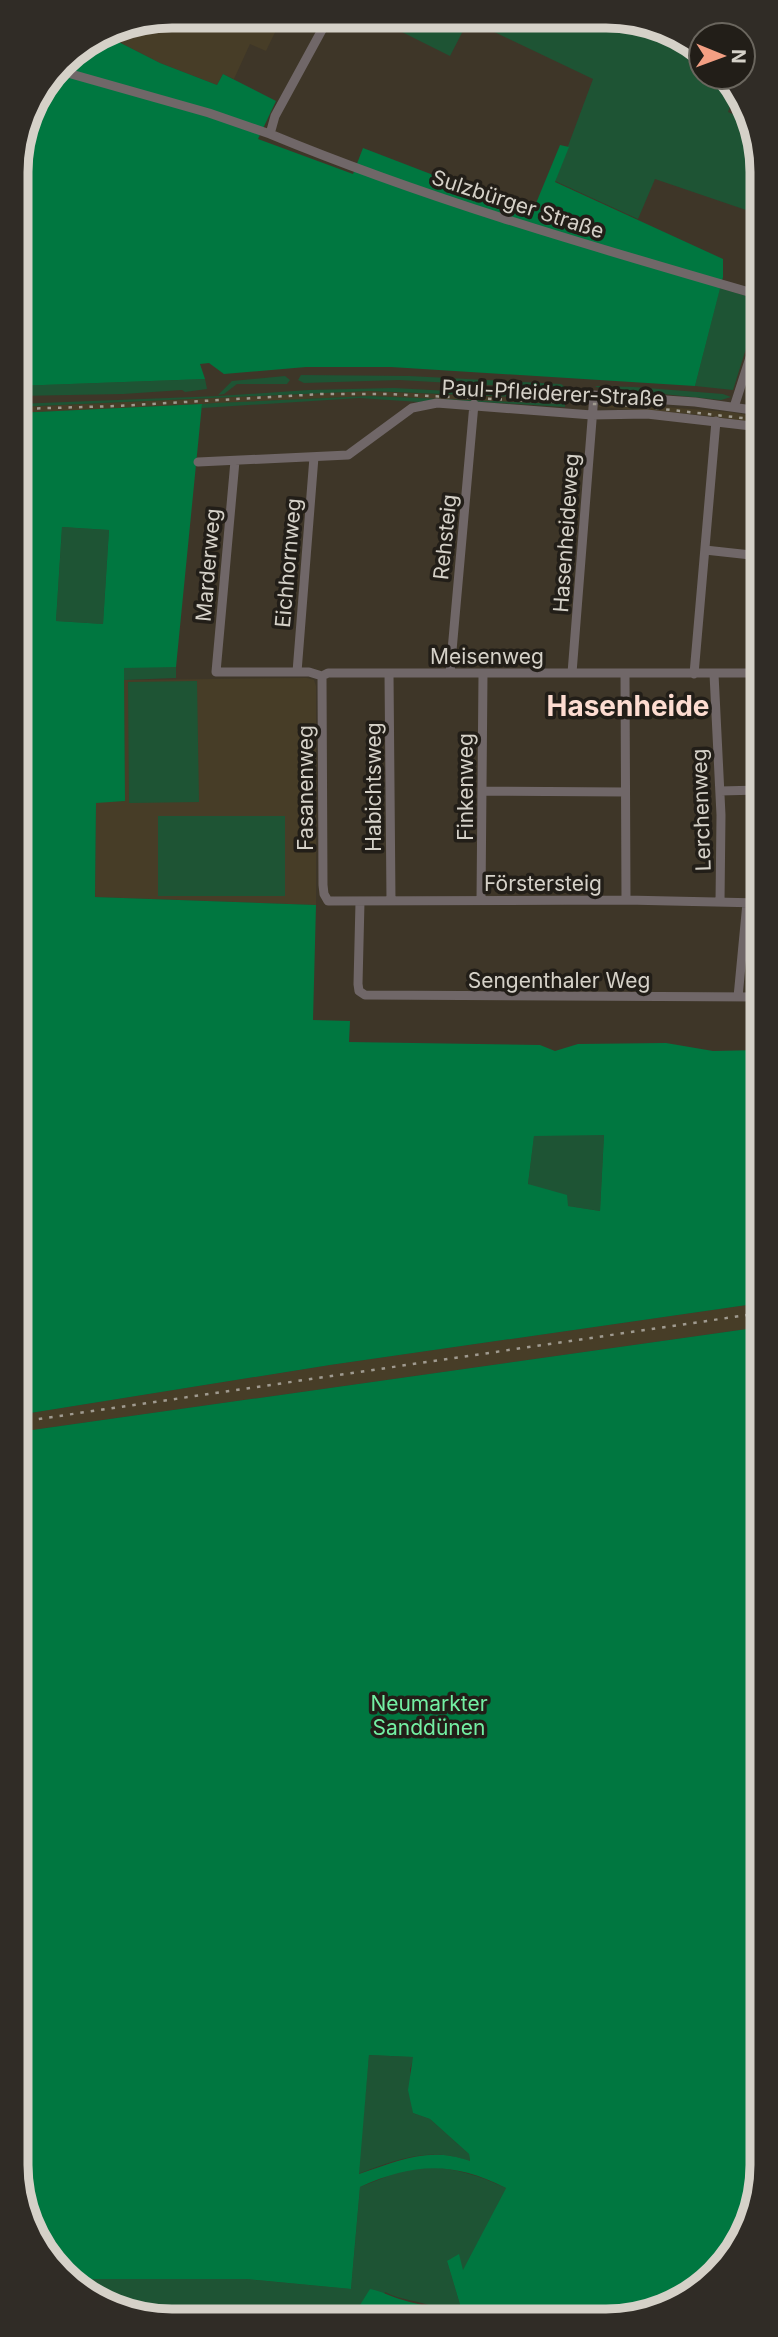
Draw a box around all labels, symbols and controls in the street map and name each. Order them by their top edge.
north arrow [687,21,757,91]
text: N [727,49,750,64]
street label: Sulzbürger Straße [429,164,607,244]
street label: Paul-Pfleiderer-Straße [441,375,665,411]
street label: Hasenheideweg [548,453,584,613]
street label: Rehsteig [428,493,462,581]
street label: Eichhornweg [270,497,306,629]
street label: Marderweg [191,507,225,623]
street label: Meisenweg [430,644,544,669]
district label: Hasenheide [547,689,710,723]
street label: Habichtsweg [361,722,386,852]
street label: Fasanenweg [293,725,318,851]
street label: Finkenweg [453,733,478,841]
street label: Lerchenweg [686,748,716,872]
street label: Förstersteig [484,871,602,896]
street label: Sengenthaler Weg [468,968,650,993]
park label: Neumarkter Sanddünen [370,1691,488,1740]

